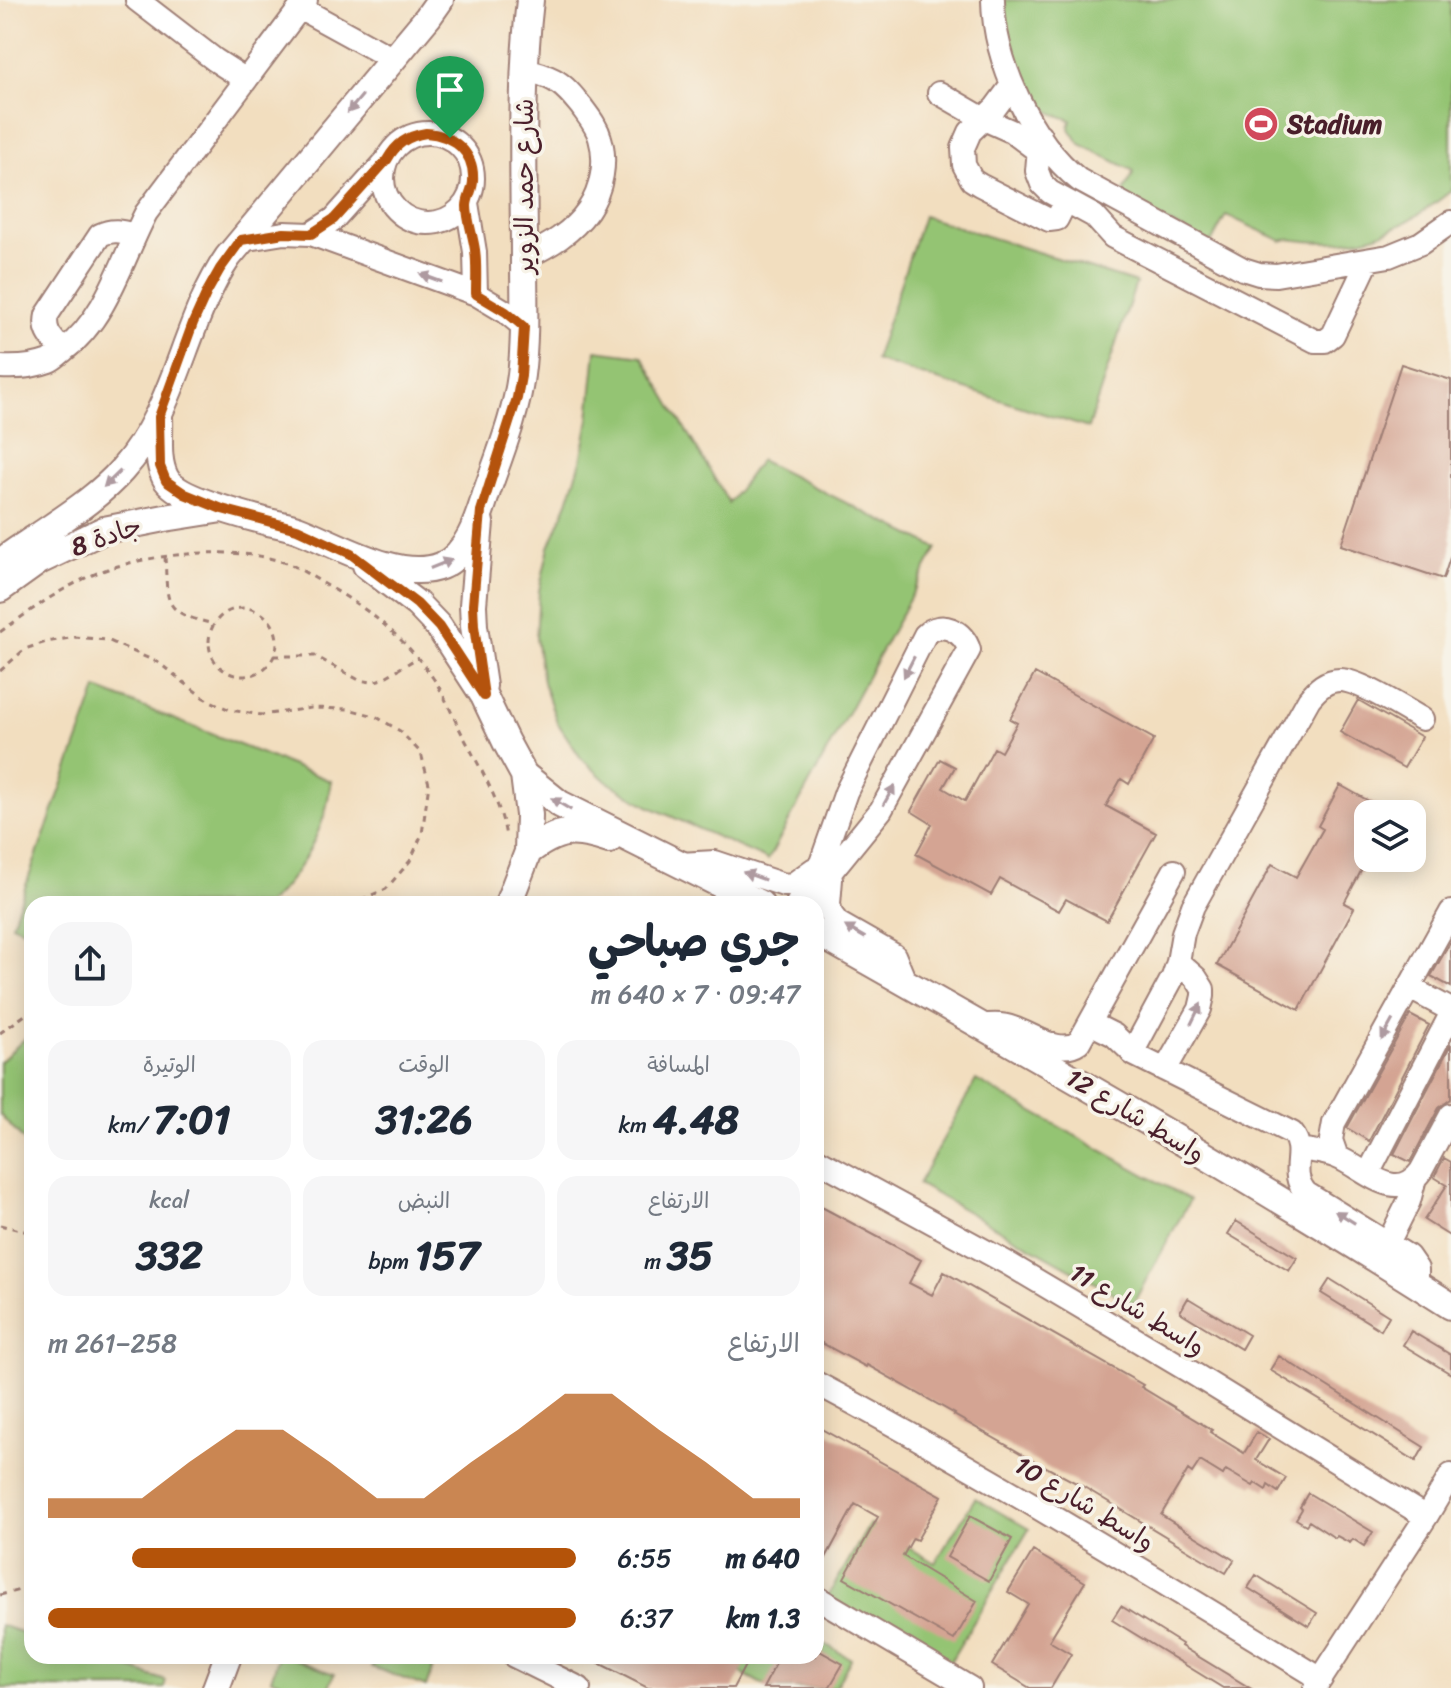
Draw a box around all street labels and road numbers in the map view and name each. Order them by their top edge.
street label: شارع حمد الزوير [501,98,547,276]
street label: جادة 8 [64,502,148,570]
street label: واسط شارع 12 [1057,1055,1215,1175]
street label: واسط شارع 11 [1061,1250,1215,1368]
street label: واسط شارع 10 [1005,1443,1165,1563]

